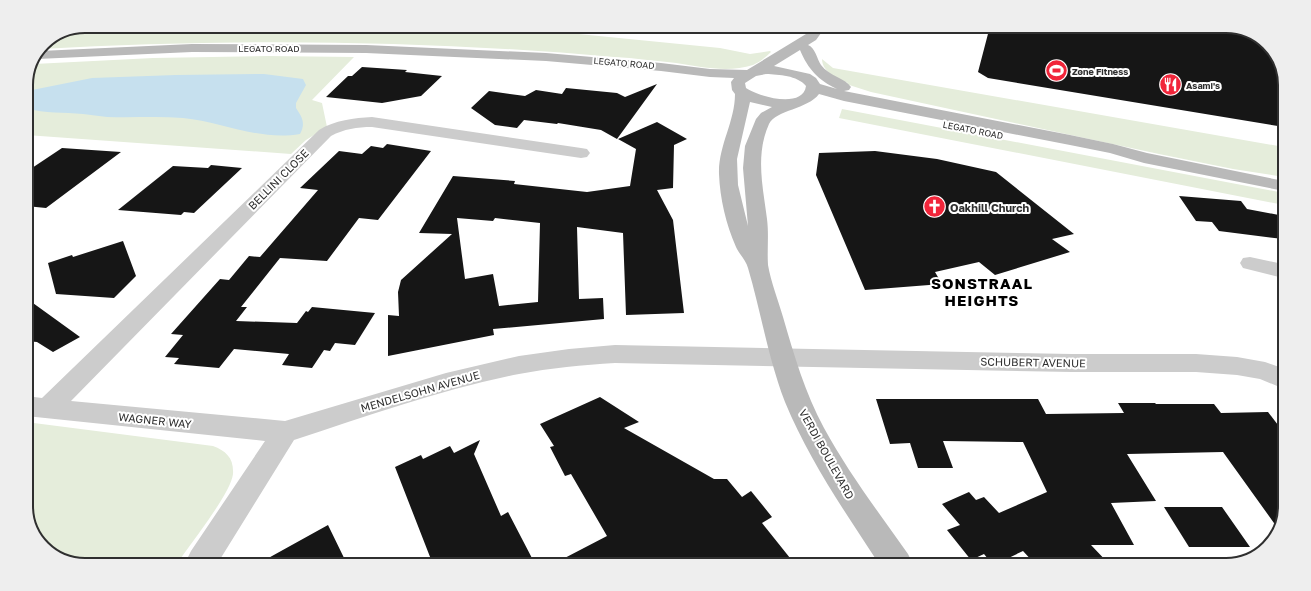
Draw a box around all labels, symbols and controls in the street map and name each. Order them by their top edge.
street label: LEGATO ROAD [238,43,300,54]
street label: LEGATO ROAD [593,55,655,71]
sports icon: Zone Fitness [1044,58,1070,84]
place label: Zone Fitness [1072,66,1128,77]
restaurant icon: Asami's [1157,72,1183,98]
place label: Asami's [1186,80,1220,91]
street label: LEGATO ROAD [942,119,1004,141]
street label: BELLINI CLOSE [245,146,311,212]
church icon: Oakhill Church [922,194,948,220]
place label: Oakhill Church [950,201,1029,214]
district label: SONSTRAAL HEIGHTS [931,274,1033,309]
street label: SCHUBERT AVENUE [980,355,1086,369]
street label: MENDELSOHN AVENUE [359,368,481,414]
street label: VERDI BOULEVARD [797,407,857,502]
street label: WAGNER WAY [118,410,192,430]

